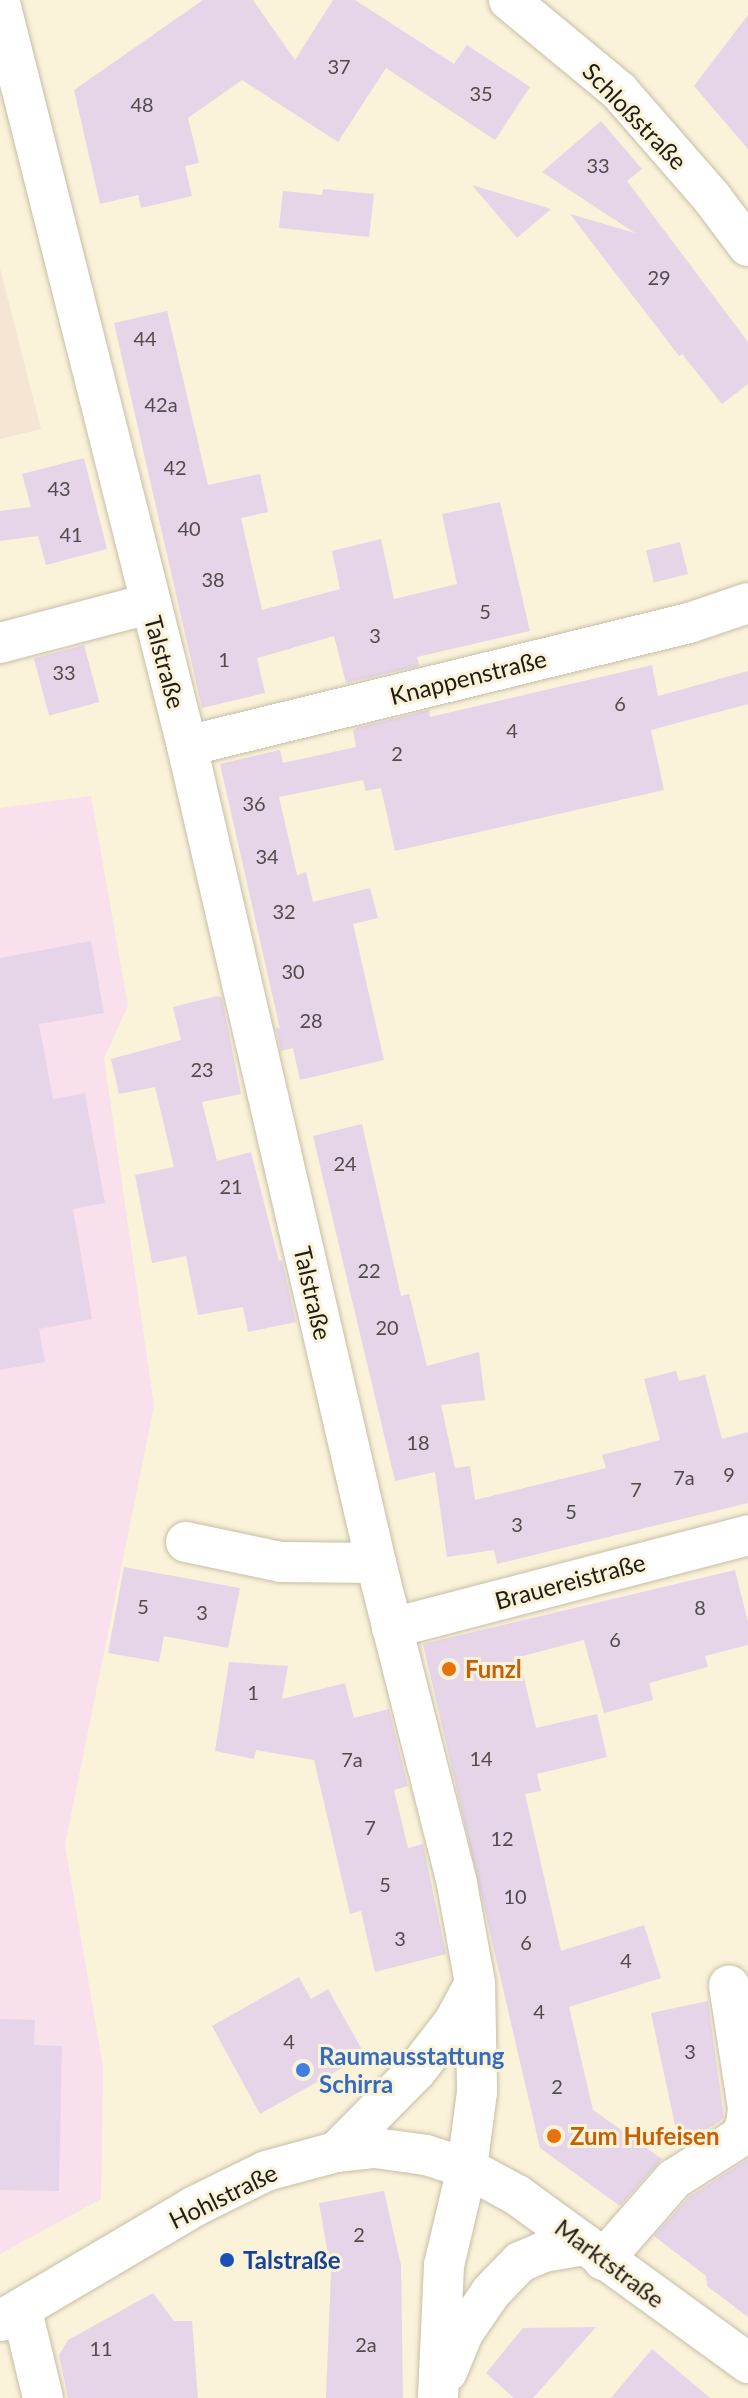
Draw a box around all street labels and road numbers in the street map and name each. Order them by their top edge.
street label: Schloßstraße [577,57,693,175]
street label: Talstraße [139,612,191,712]
street label: Knappenstraße [387,644,549,710]
street label: Talstraße [288,1243,338,1343]
street label: Brauereistraße [492,1547,648,1615]
street label: Hohlstraße [164,2157,282,2235]
street label: Marktstraße [550,2213,670,2313]

